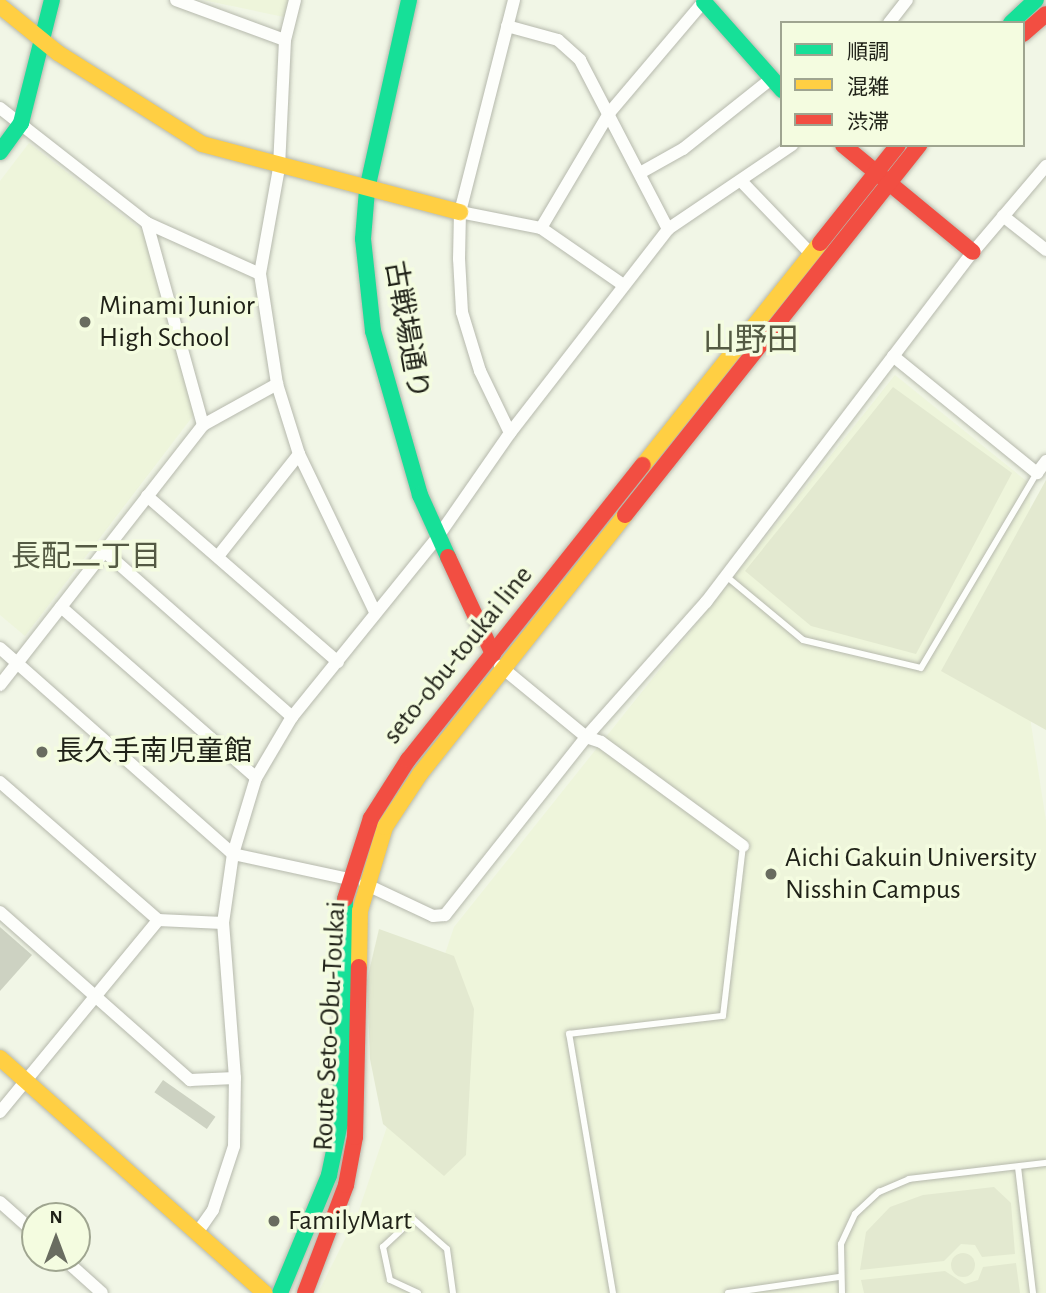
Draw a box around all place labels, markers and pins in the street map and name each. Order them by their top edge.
place label: Minami Junior High School [99,289,255,355]
marker: Minami Junior High School [77,314,93,330]
place label: 長久手南児童館 [56,735,252,769]
marker: 長久手南児童館 [34,744,50,760]
place label: Aichi Gakuin University Nisshin Campus [785,841,1037,907]
marker: Aichi Gakuin University Nisshin Campus [763,866,779,882]
place label: FamilyMart [288,1204,412,1238]
marker: FamilyMart [266,1213,282,1229]

